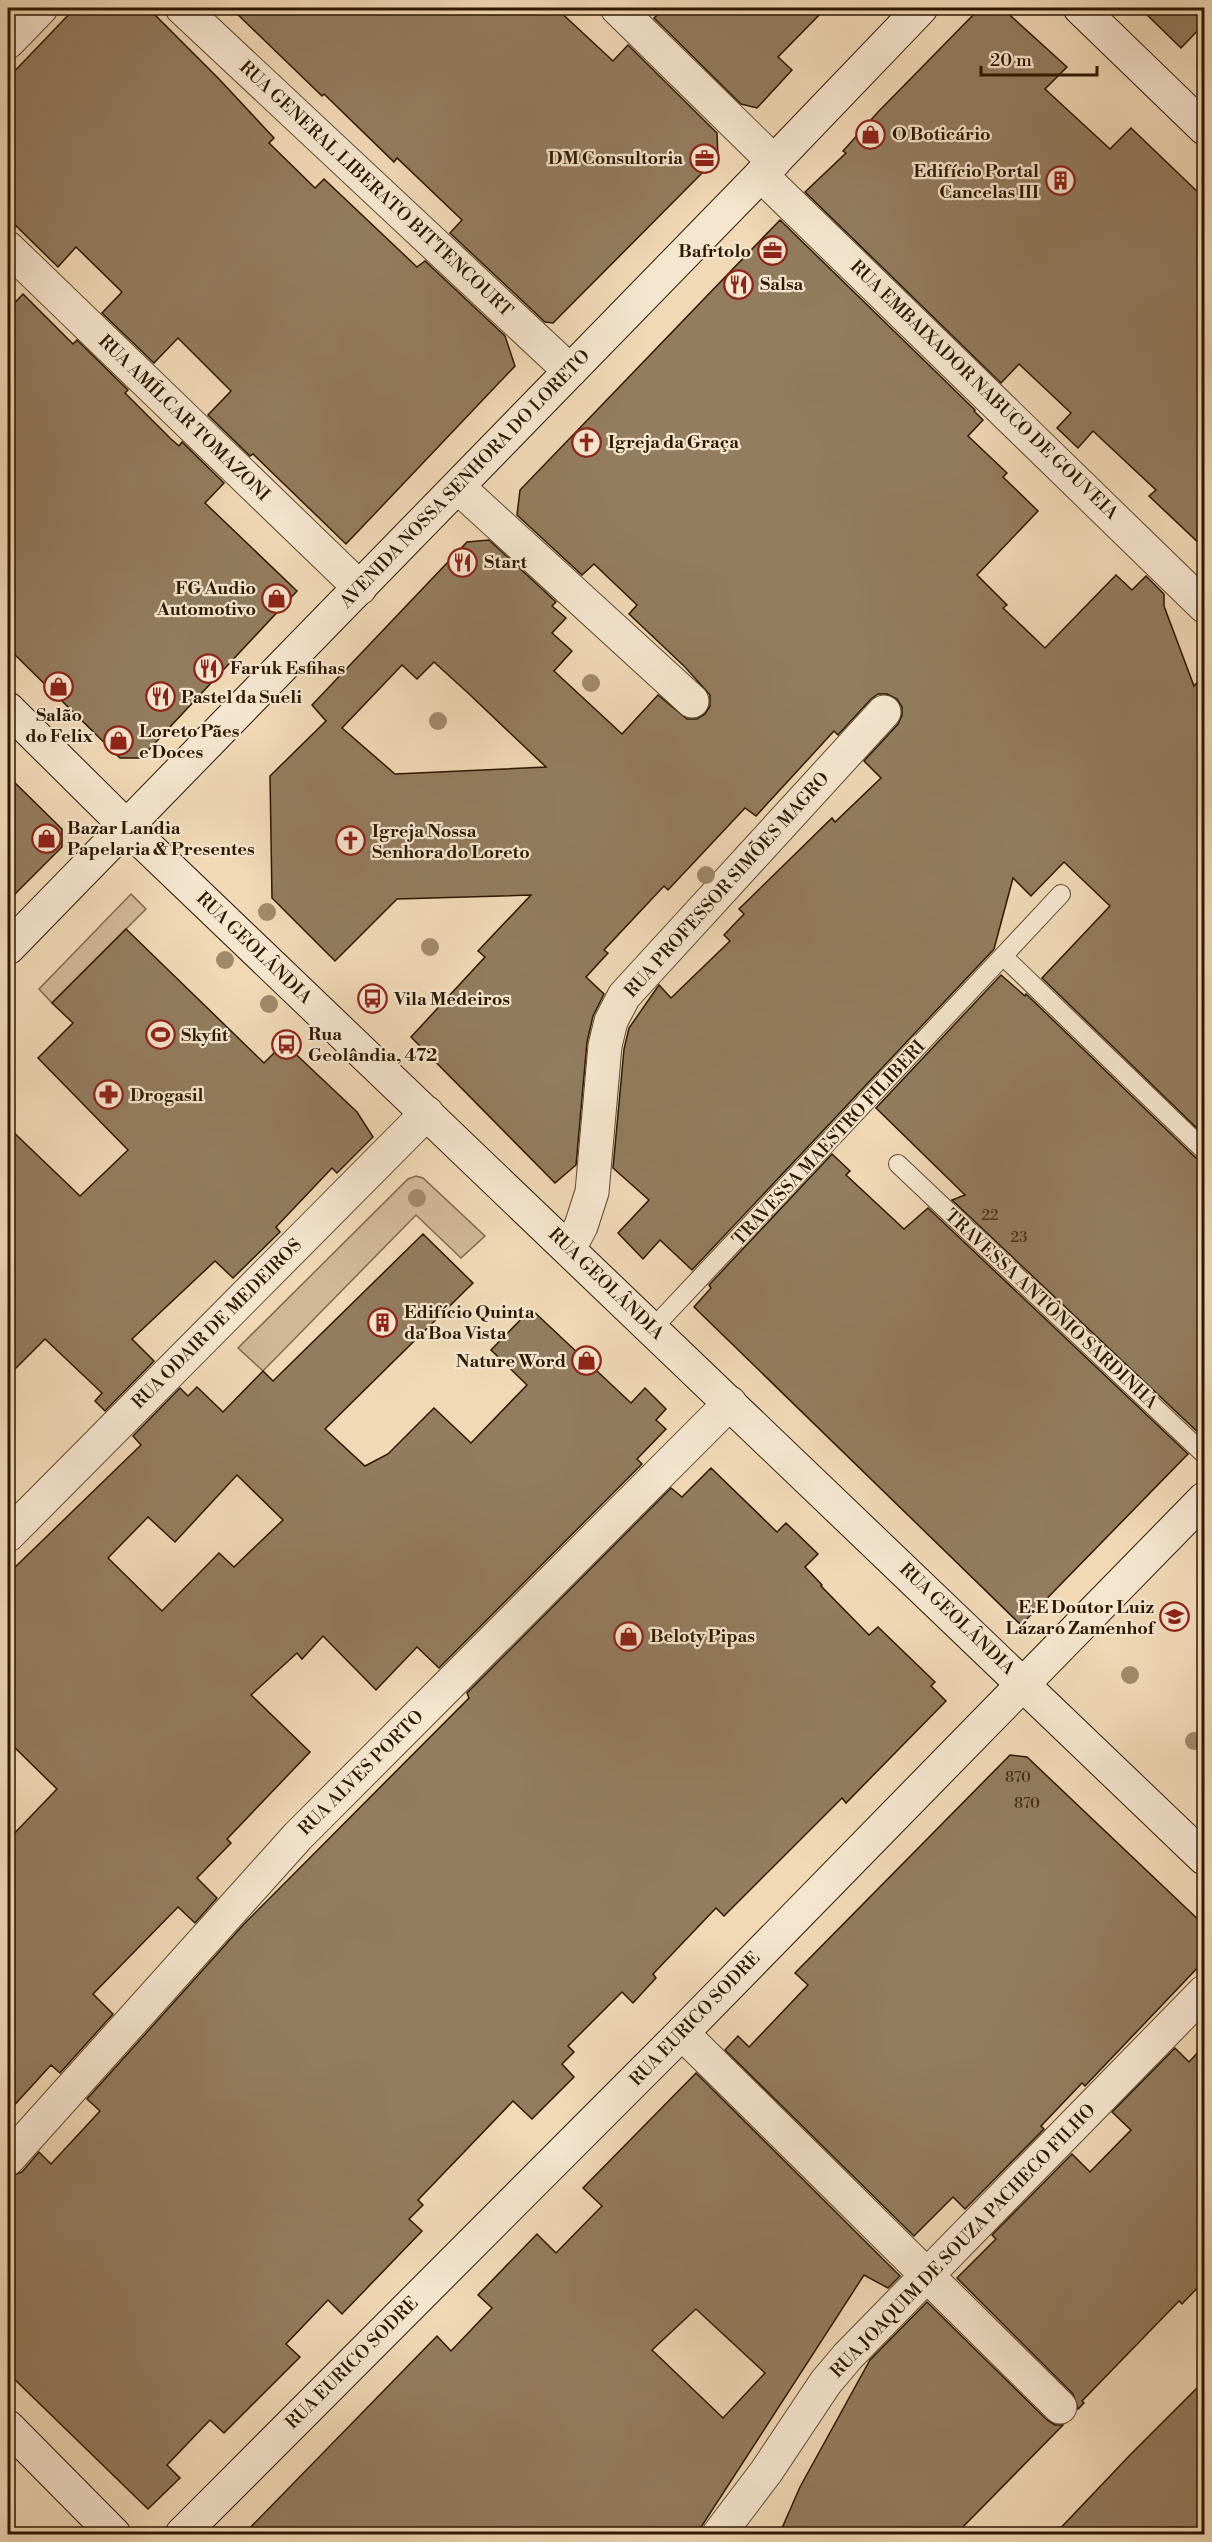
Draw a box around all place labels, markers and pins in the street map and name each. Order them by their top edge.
shop icon: O Boticário [855,118,887,150]
place label: O Boticário [892,123,991,146]
office icon: DM Consultoria [688,142,720,174]
place label: DM Consultoria [548,147,683,170]
place label: Edifício Portal Cancelas III [914,160,1039,204]
building icon: Edifício Portal Cancelas III [1044,165,1076,197]
office icon: Bafrtolo [756,235,788,267]
place label: Bafrtolo [678,240,751,263]
restaurant icon: Salsa [723,268,755,300]
place label: Salsa [760,273,804,296]
church icon: Igreja da Graça [571,426,603,458]
place label: Igreja da Graça [608,431,739,454]
restaurant icon: Start [447,546,479,578]
place label: Start [484,551,528,574]
place label: FG Audio Automotivo [156,577,256,621]
shop icon: FG Audio Automotivo [261,582,293,614]
restaurant icon: Faruk Esfihas [193,652,225,684]
place label: Faruk Esfihas [230,657,346,680]
shop icon: Salão do Felix [43,670,75,702]
restaurant icon: Pastel da Sueli [144,681,176,713]
place label: Pastel da Sueli [181,686,302,709]
place label: Salão do Felix [25,704,93,748]
place label: Loreto Pães e Doces [139,720,240,764]
shop icon: Loreto Pães e Doces [102,725,134,757]
place label: Bazar Landia Papelaria & Presentes [67,817,255,861]
place label: Igreja Nossa Senhora do Loreto [372,820,530,864]
shop icon: Bazar Landia Papelaria & Presentes [30,822,62,854]
church icon: Igreja Nossa Senhora do Loreto [335,825,367,857]
bus stop icon: Vila Medeiros [357,983,389,1015]
place label: Vila Medeiros [393,988,510,1011]
sports icon: Skyfit [144,1019,176,1051]
place label: Rua Geolândia, 472 [308,1023,437,1067]
place label: Skyfit [181,1024,229,1047]
bus stop icon: Rua Geolândia, 472 [271,1028,303,1060]
pharmacy icon: Drogasil [93,1079,125,1111]
place label: Drogasil [130,1084,204,1107]
place label: Edifício Quinta da Boa Vista [404,1301,535,1345]
building icon: Edifício Quinta da Boa Vista [367,1306,399,1338]
shop icon: Nature Word [571,1345,603,1377]
place label: Nature Word [456,1350,566,1373]
place label: E.E Doutor Luiz Lázaro Zamenhof [1005,1596,1157,1640]
school or university icon: E.E Doutor Luiz Lázaro Zamenhof [1159,1601,1191,1633]
shop icon: Beloty Pipas [613,1620,645,1652]
place label: Beloty Pipas [650,1625,755,1648]

